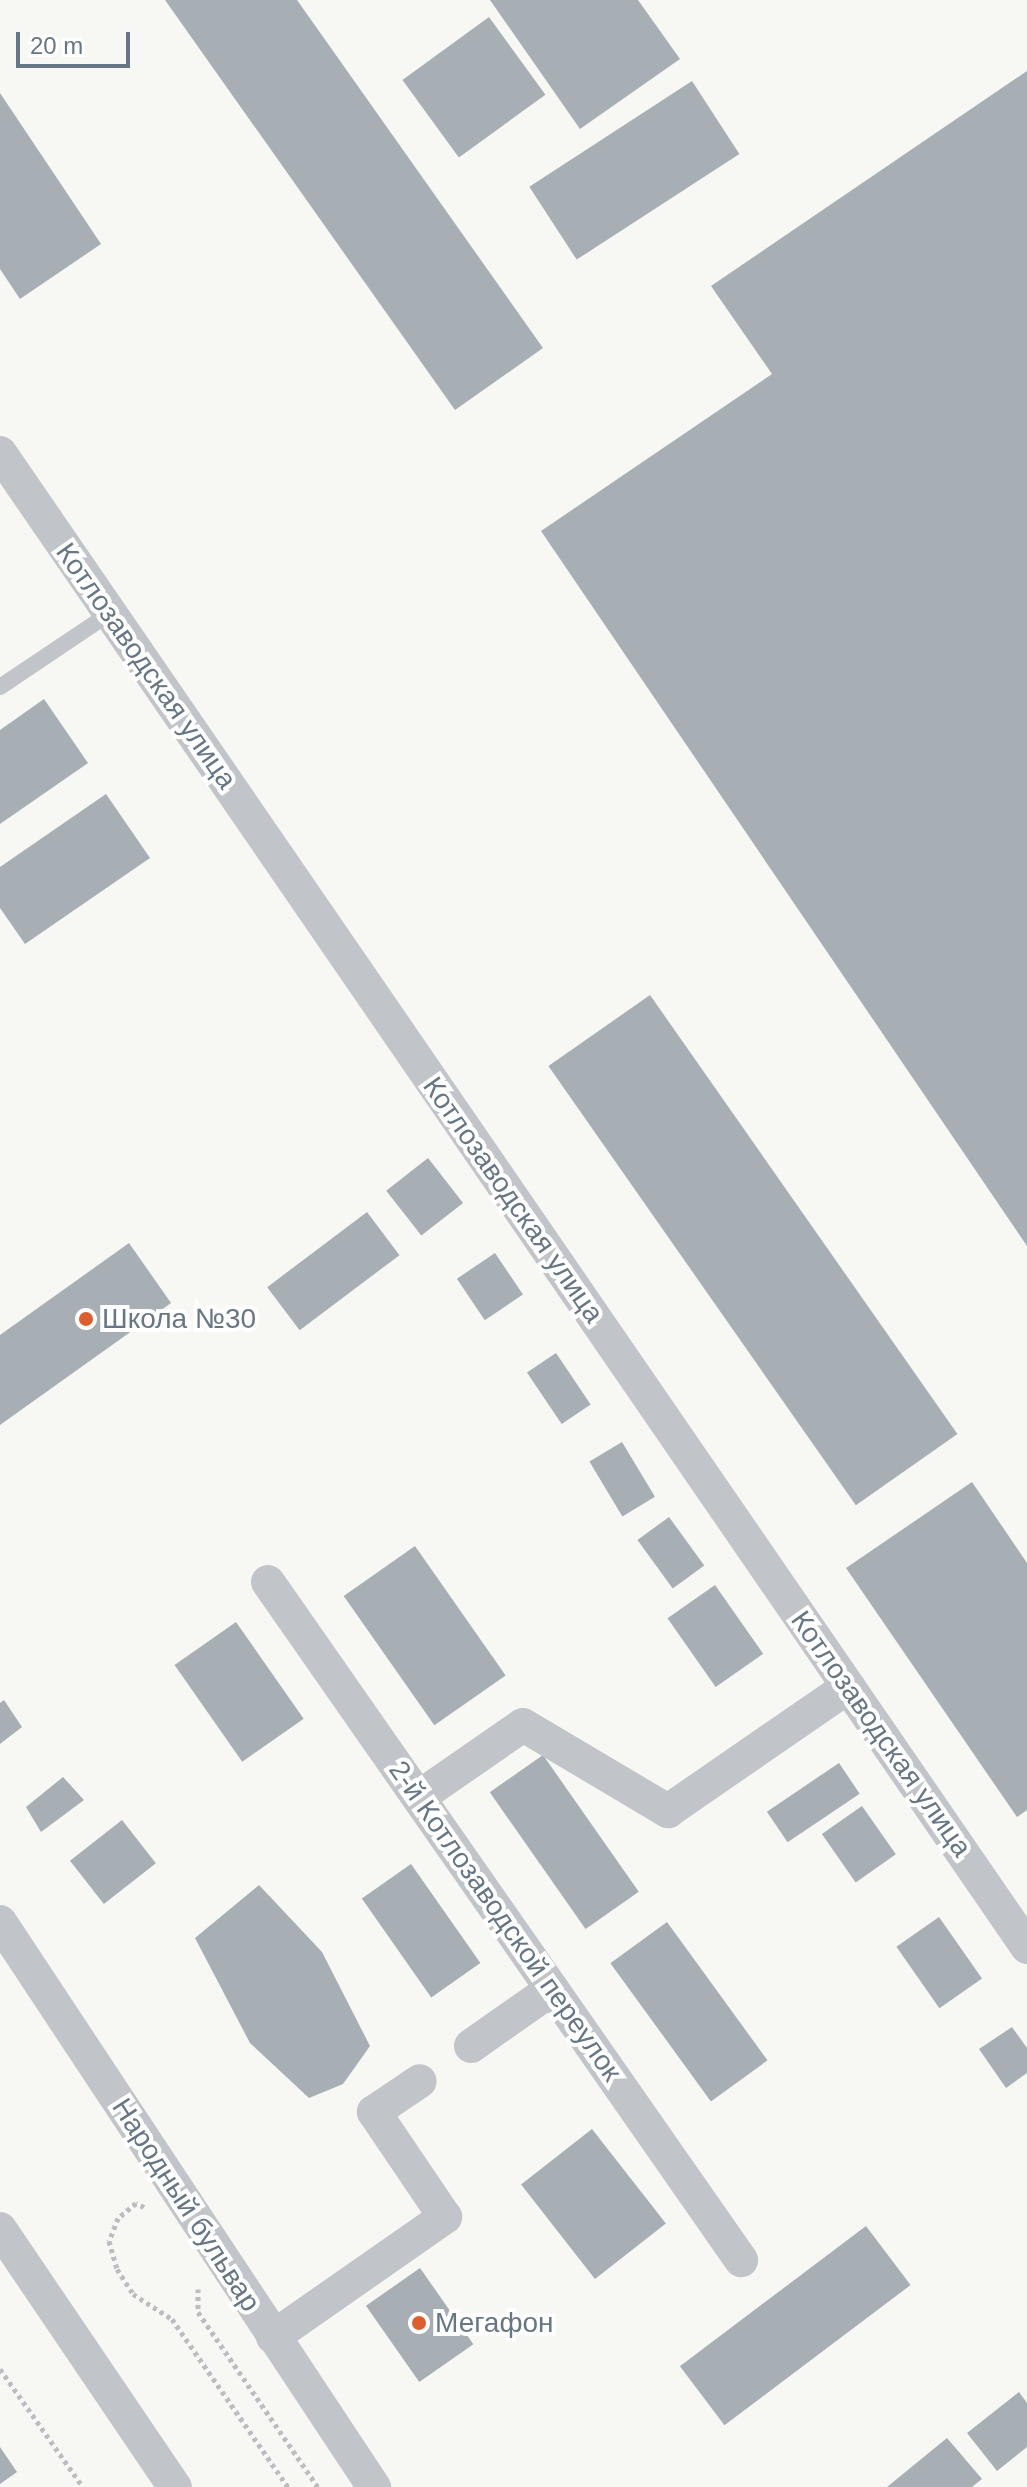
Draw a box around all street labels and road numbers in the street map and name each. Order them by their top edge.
street label: Котлозаводская улица [48,537,244,795]
street label: Котлозаводская улица [415,1071,611,1329]
street label: Котлозаводская улица [783,1605,979,1863]
street label: 2-й Котлозаводской переулок [381,1755,629,2087]
street label: Народный бульвар [105,2092,267,2318]

